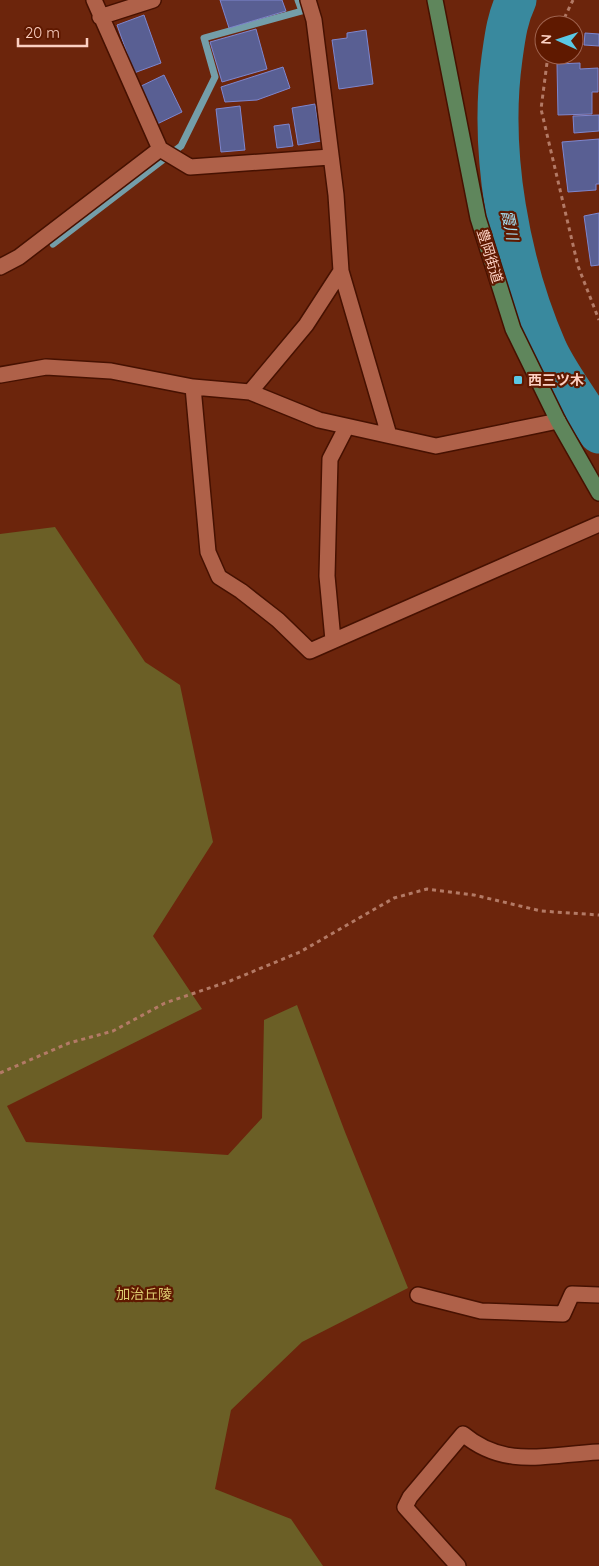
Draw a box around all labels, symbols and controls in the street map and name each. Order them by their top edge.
scale bar [18,15,86,47]
north arrow [534,15,584,65]
text: 20 m [25,23,60,42]
text: N [537,34,555,45]
water label: 霞川 [498,208,523,244]
street label: 豊岡街道 [473,227,507,285]
place label: 西三ツ木 [528,371,584,389]
marker: 西三ツ木 [512,374,524,386]
park label: 加治丘陵 [116,1285,172,1303]

